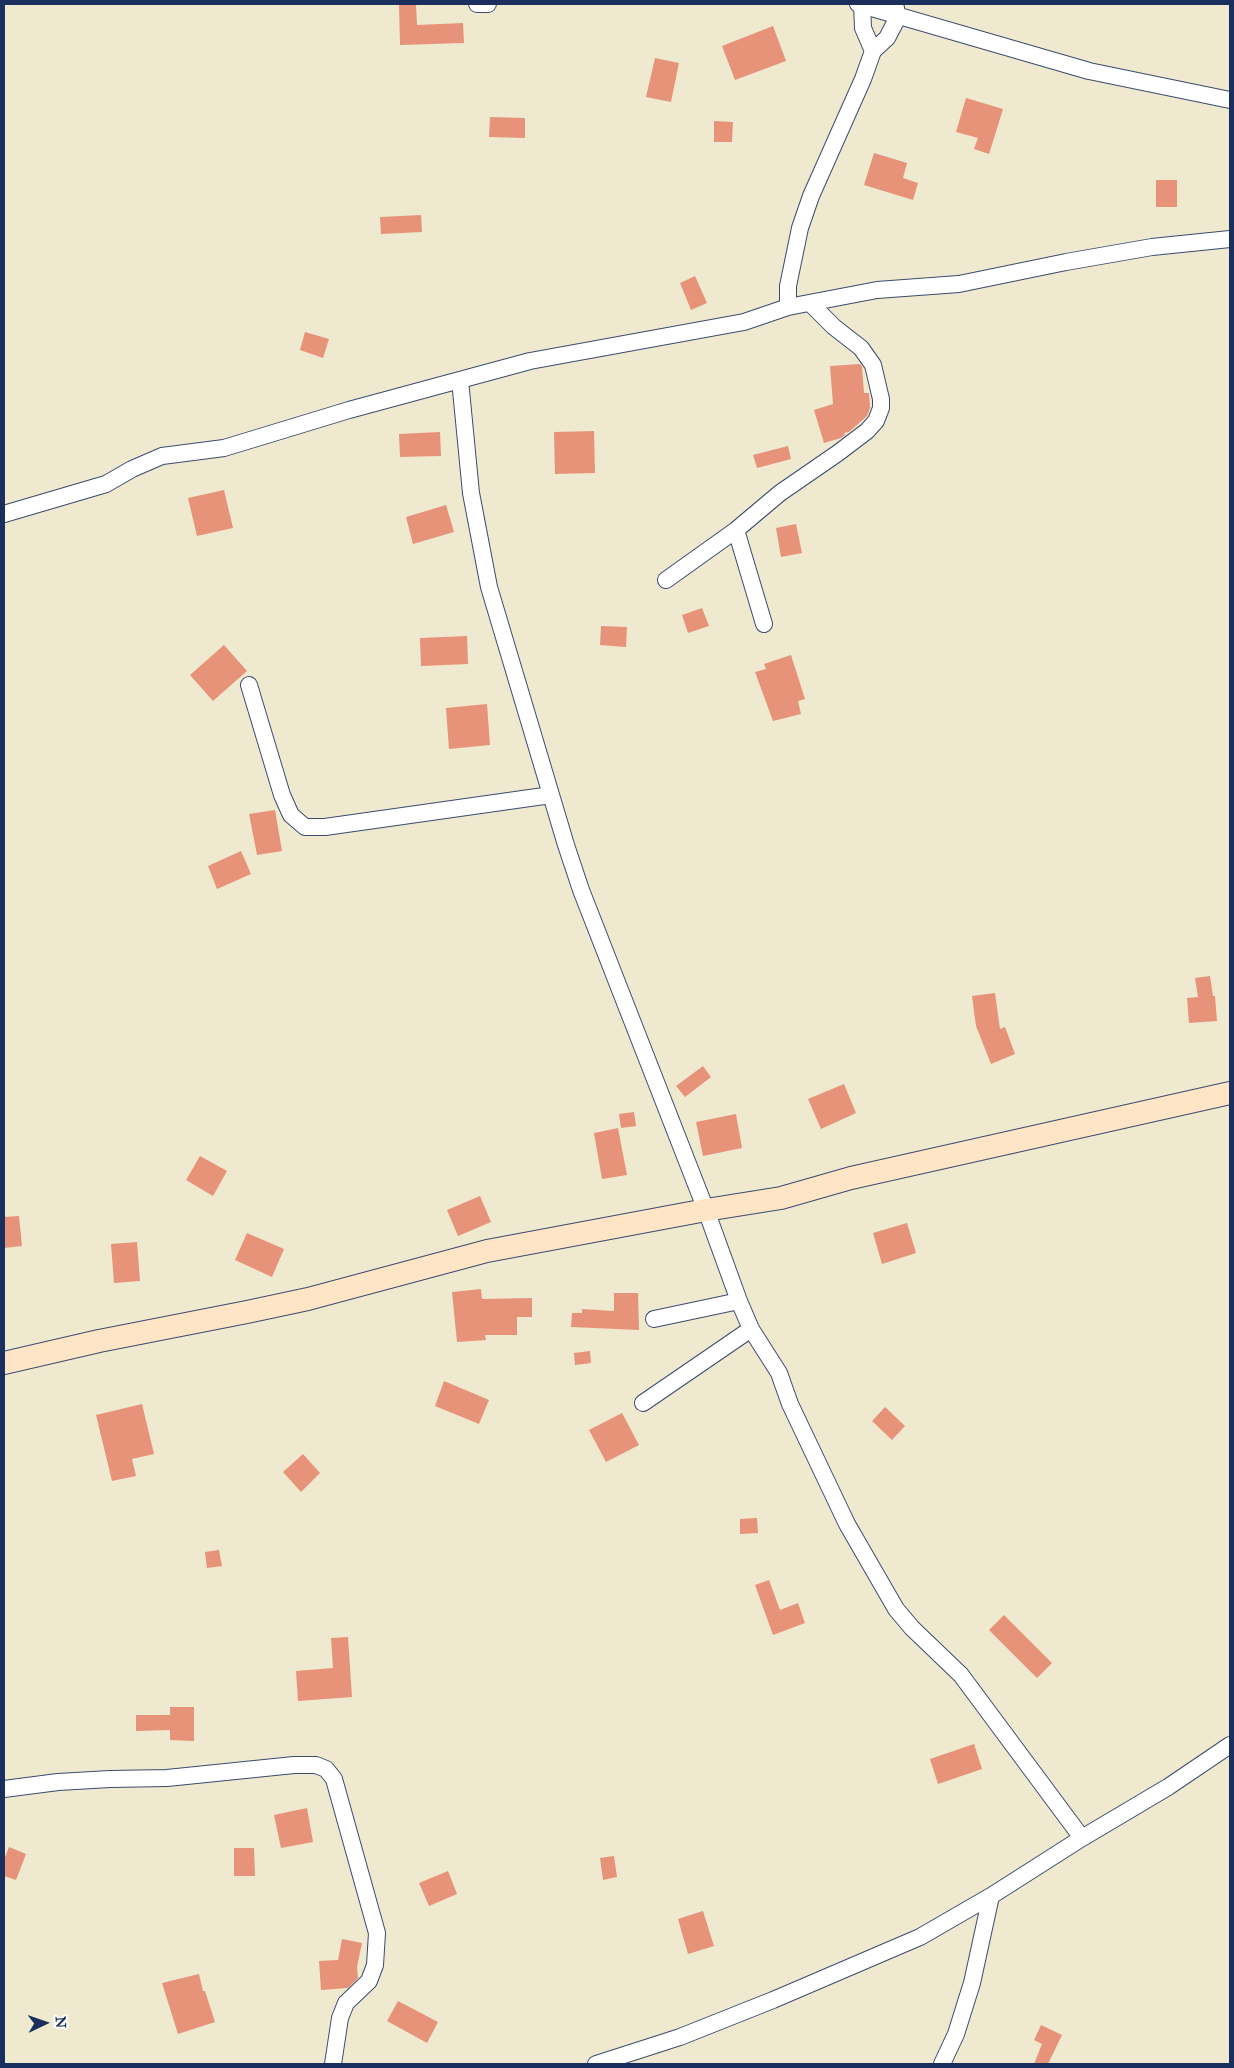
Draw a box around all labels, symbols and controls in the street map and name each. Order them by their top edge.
north arrow [20,1998,70,2048]
text: N [52,2016,69,2029]

